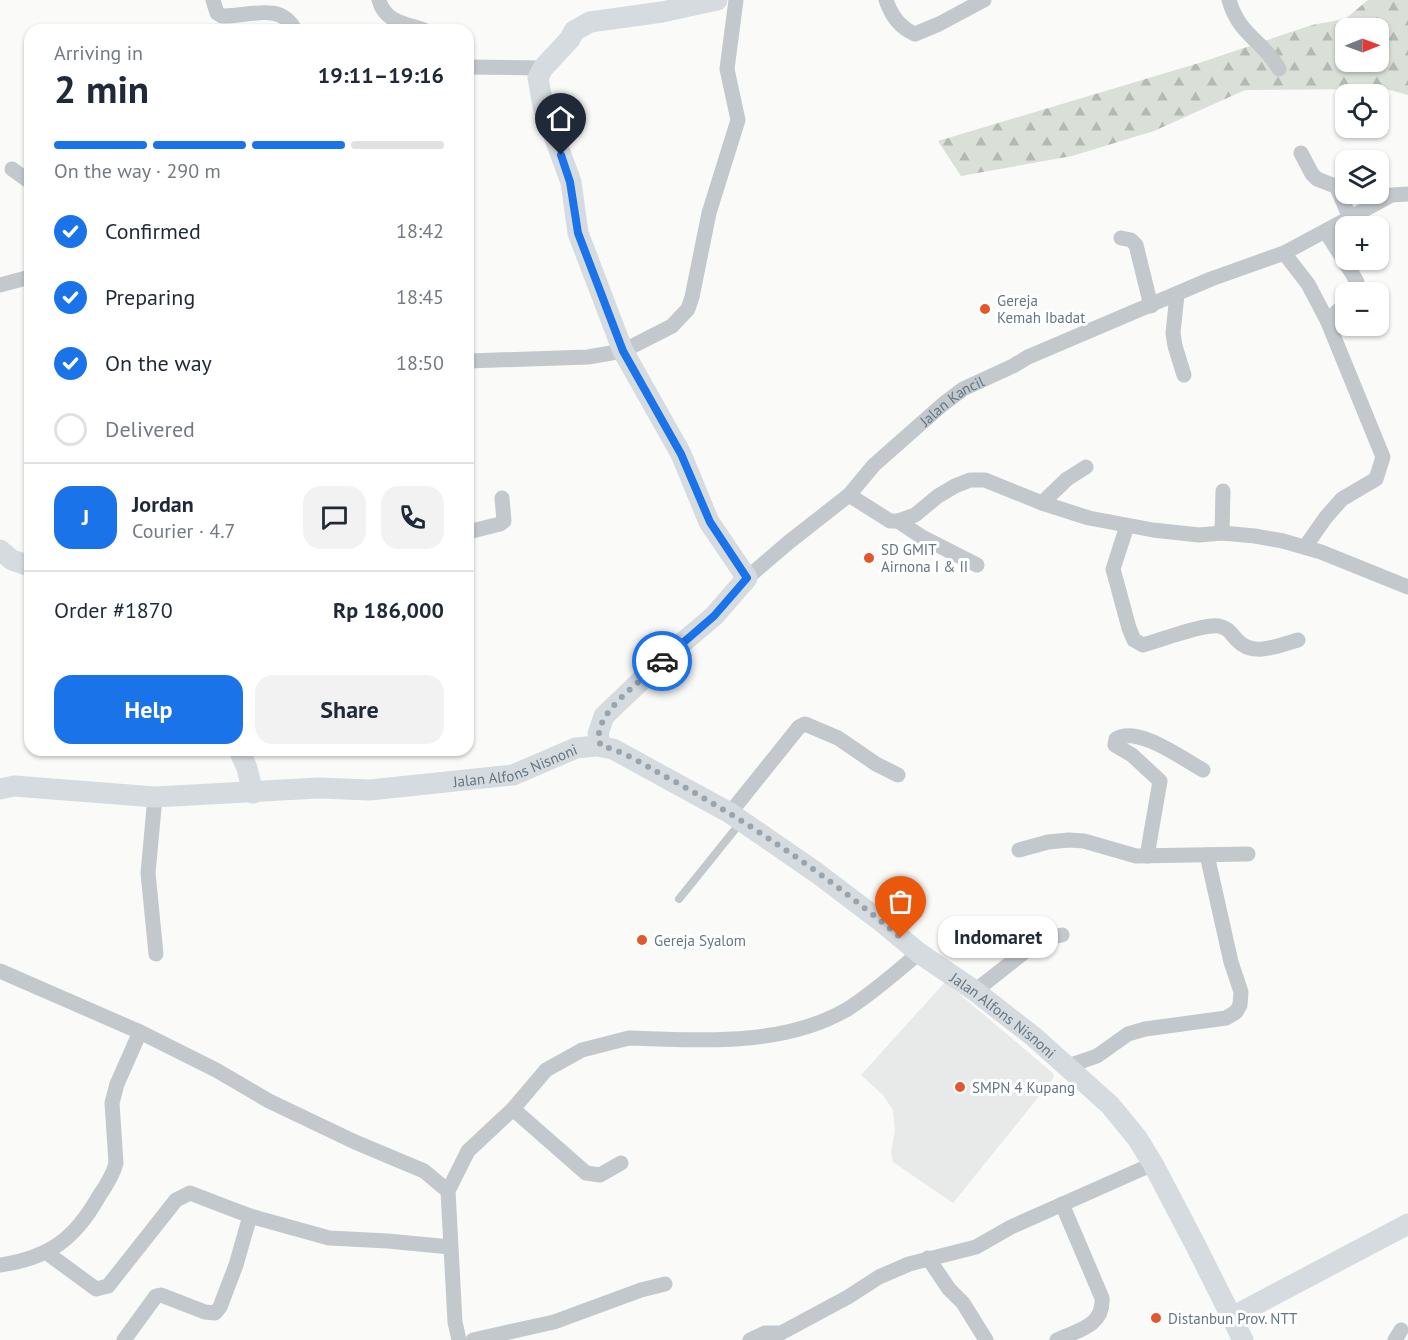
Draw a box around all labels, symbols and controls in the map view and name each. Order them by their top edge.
north arrow [1335,18,1389,72]
map controls [1335,18,1389,336]
text: Arriving in [54,40,143,66]
text: 19:11–19:16 [318,61,444,89]
text: 2 min [54,63,149,114]
button: locate [1335,84,1389,138]
pin [535,93,586,155]
icon: home [544,102,577,135]
button: layers [1335,150,1389,204]
text: On the way · 290 m [54,158,221,184]
icon: check [54,215,87,248]
button: + [1335,216,1389,270]
text: Confirmed [105,217,201,245]
text: 18:42 [396,218,444,244]
icon: check [54,281,87,314]
button: − [1335,282,1389,336]
text: Preparing [105,283,195,311]
text: 18:45 [396,284,444,310]
place label: Gereja Kemah Ibadat [997,291,1085,327]
marker: Gereja Kemah Ibadat [978,302,992,316]
icon: check [54,347,87,380]
text: On the way [105,349,212,377]
text: 18:50 [396,350,444,376]
street label: Jalan Kancil [915,371,988,431]
text: Delivered [105,415,195,443]
button: chat [303,486,366,549]
button: phone [381,486,444,549]
text: Jordan [132,490,194,518]
text: J [82,503,89,531]
text: Courier · 4.7 [132,518,235,544]
place label: SD GMIT Airnona I & II [881,540,968,576]
marker: SD GMIT Airnona I & II [862,551,876,565]
text: Order #1870 [54,596,173,624]
text: Rp 186,000 [333,596,444,624]
courier [632,631,692,691]
icon: car [646,645,679,678]
button: Help [54,675,243,744]
button: Share [255,675,444,744]
street label: Jalan Alfons Nisnoni [451,739,580,791]
pin [875,876,926,938]
icon: bag [884,885,917,918]
callout: Indomaret [937,917,1057,959]
text: Indomaret [954,924,1042,950]
place label: Gereja Syalom [654,931,746,950]
marker: Gereja Syalom [635,933,649,947]
street label: Jalan Alfons Nisnoni [946,967,1060,1062]
place label: SMPN 4 Kupang [972,1078,1075,1097]
marker: SMPN 4 Kupang [953,1080,967,1094]
place label: Distanbun Prov. NTT [1168,1309,1298,1328]
marker: Distanbun Prov. NTT [1149,1311,1163,1325]

